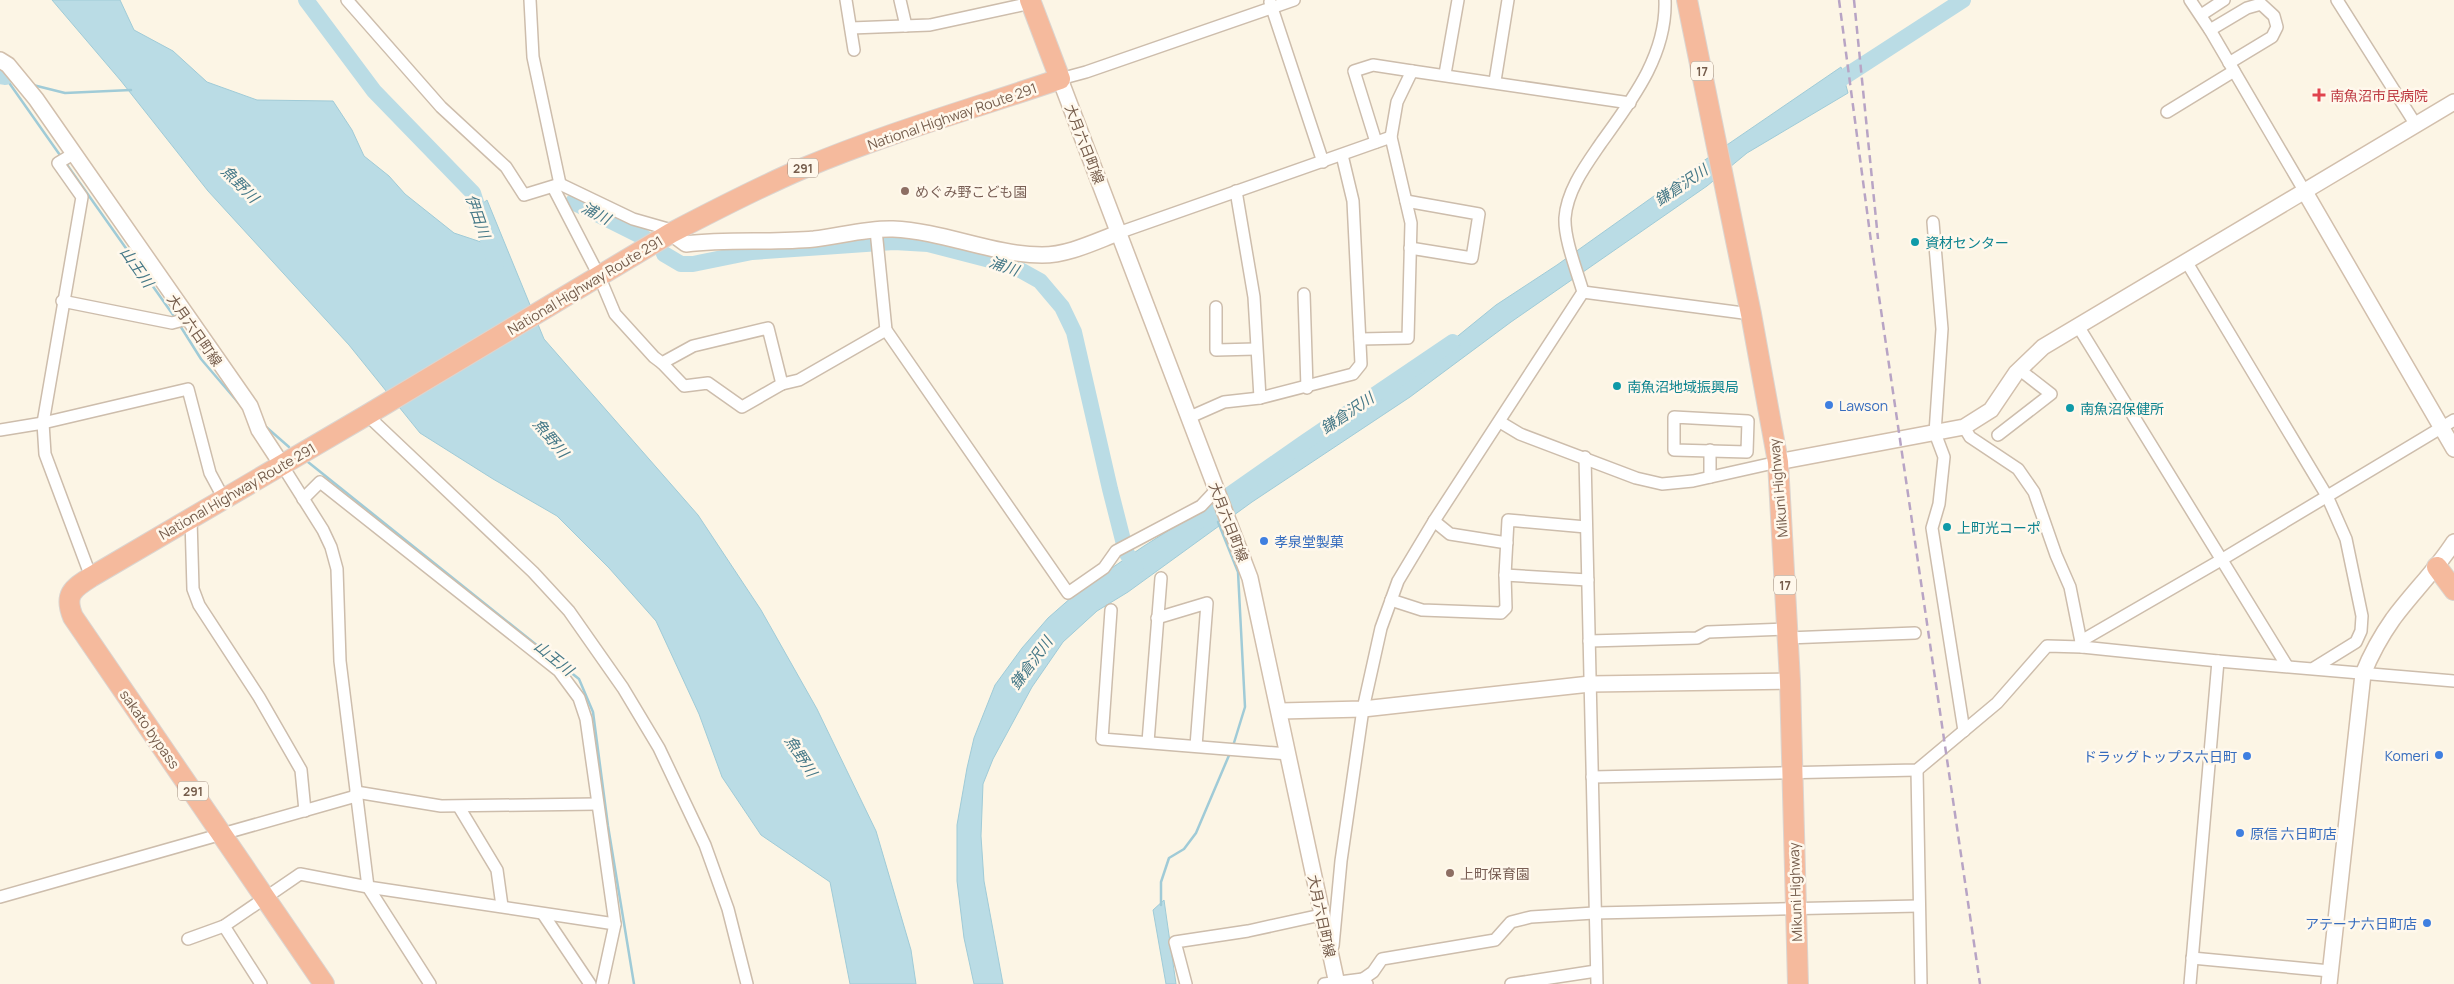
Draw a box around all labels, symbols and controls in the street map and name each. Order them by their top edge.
road number: 17 [1691,61,1713,80]
street label: National Highway Route 291 [865,78,1039,154]
place label: 南魚沼市民病院 [2330,86,2428,105]
marker: 南魚沼市民病院 [2312,88,2326,102]
street label: 大月六日町線 [1061,101,1109,187]
road number: 291 [788,158,818,178]
water label: 鎌倉沢川 [1650,158,1713,210]
water label: 魚野川 [217,161,265,209]
place label: めぐみ野こども園 [915,182,1027,201]
marker: めぐみ野こども園 [899,185,911,197]
water label: 伊田川 [461,191,496,243]
water label: 浦川 [578,197,616,230]
street label: National Highway Route 291 [504,231,666,339]
place label: 資材センター [1925,233,2009,252]
marker: 資材センター [1909,236,1921,248]
water label: 山王川 [115,243,160,293]
water label: 浦川 [986,251,1023,281]
street label: 大月六日町線 [163,290,227,370]
place label: 南魚沼地域振興局 [1627,377,1739,396]
marker: 南魚沼地域振興局 [1611,380,1623,392]
water label: 鎌倉沢川 [1316,386,1379,438]
place label: Lawson [1839,396,1888,415]
marker: Lawson [1823,399,1835,411]
place label: 南魚沼保健所 [2080,399,2164,418]
marker: 南魚沼保健所 [2064,402,2076,414]
water label: 魚野川 [528,414,575,464]
street label: Mikuni Highway [1764,437,1792,538]
street label: National Highway Route 291 [155,438,319,544]
street label: 大月六日町線 [1205,479,1253,565]
place label: 上町光コーポ [1957,518,2041,537]
marker: 上町光コーポ [1941,521,1953,533]
place label: 孝泉堂製菓 [1274,532,1344,551]
marker: 孝泉堂製菓 [1258,535,1270,547]
road number: 17 [1774,576,1796,594]
water label: 鎌倉沢川 [1005,631,1058,693]
water label: 山王川 [530,636,580,682]
street label: sakato bypass [116,686,184,772]
water label: 魚野川 [780,731,823,782]
place label: Komeri [2385,746,2429,765]
place label: ドラッグトップス六日町 [2083,747,2237,766]
marker: Komeri [2433,749,2445,761]
marker: ドラッグトップス六日町 [2241,750,2253,762]
road number: 291 [178,781,208,800]
place label: 原信 六日町店 [2250,824,2337,843]
marker: 原信 六日町店 [2234,827,2246,839]
street label: Mikuni Highway [1784,841,1806,942]
place label: 上町保育園 [1460,864,1530,883]
marker: 上町保育園 [1444,867,1456,879]
street label: 大月六日町線 [1304,873,1340,959]
place label: アテーナ六日町店 [2305,914,2417,933]
marker: アテーナ六日町店 [2421,917,2433,929]

